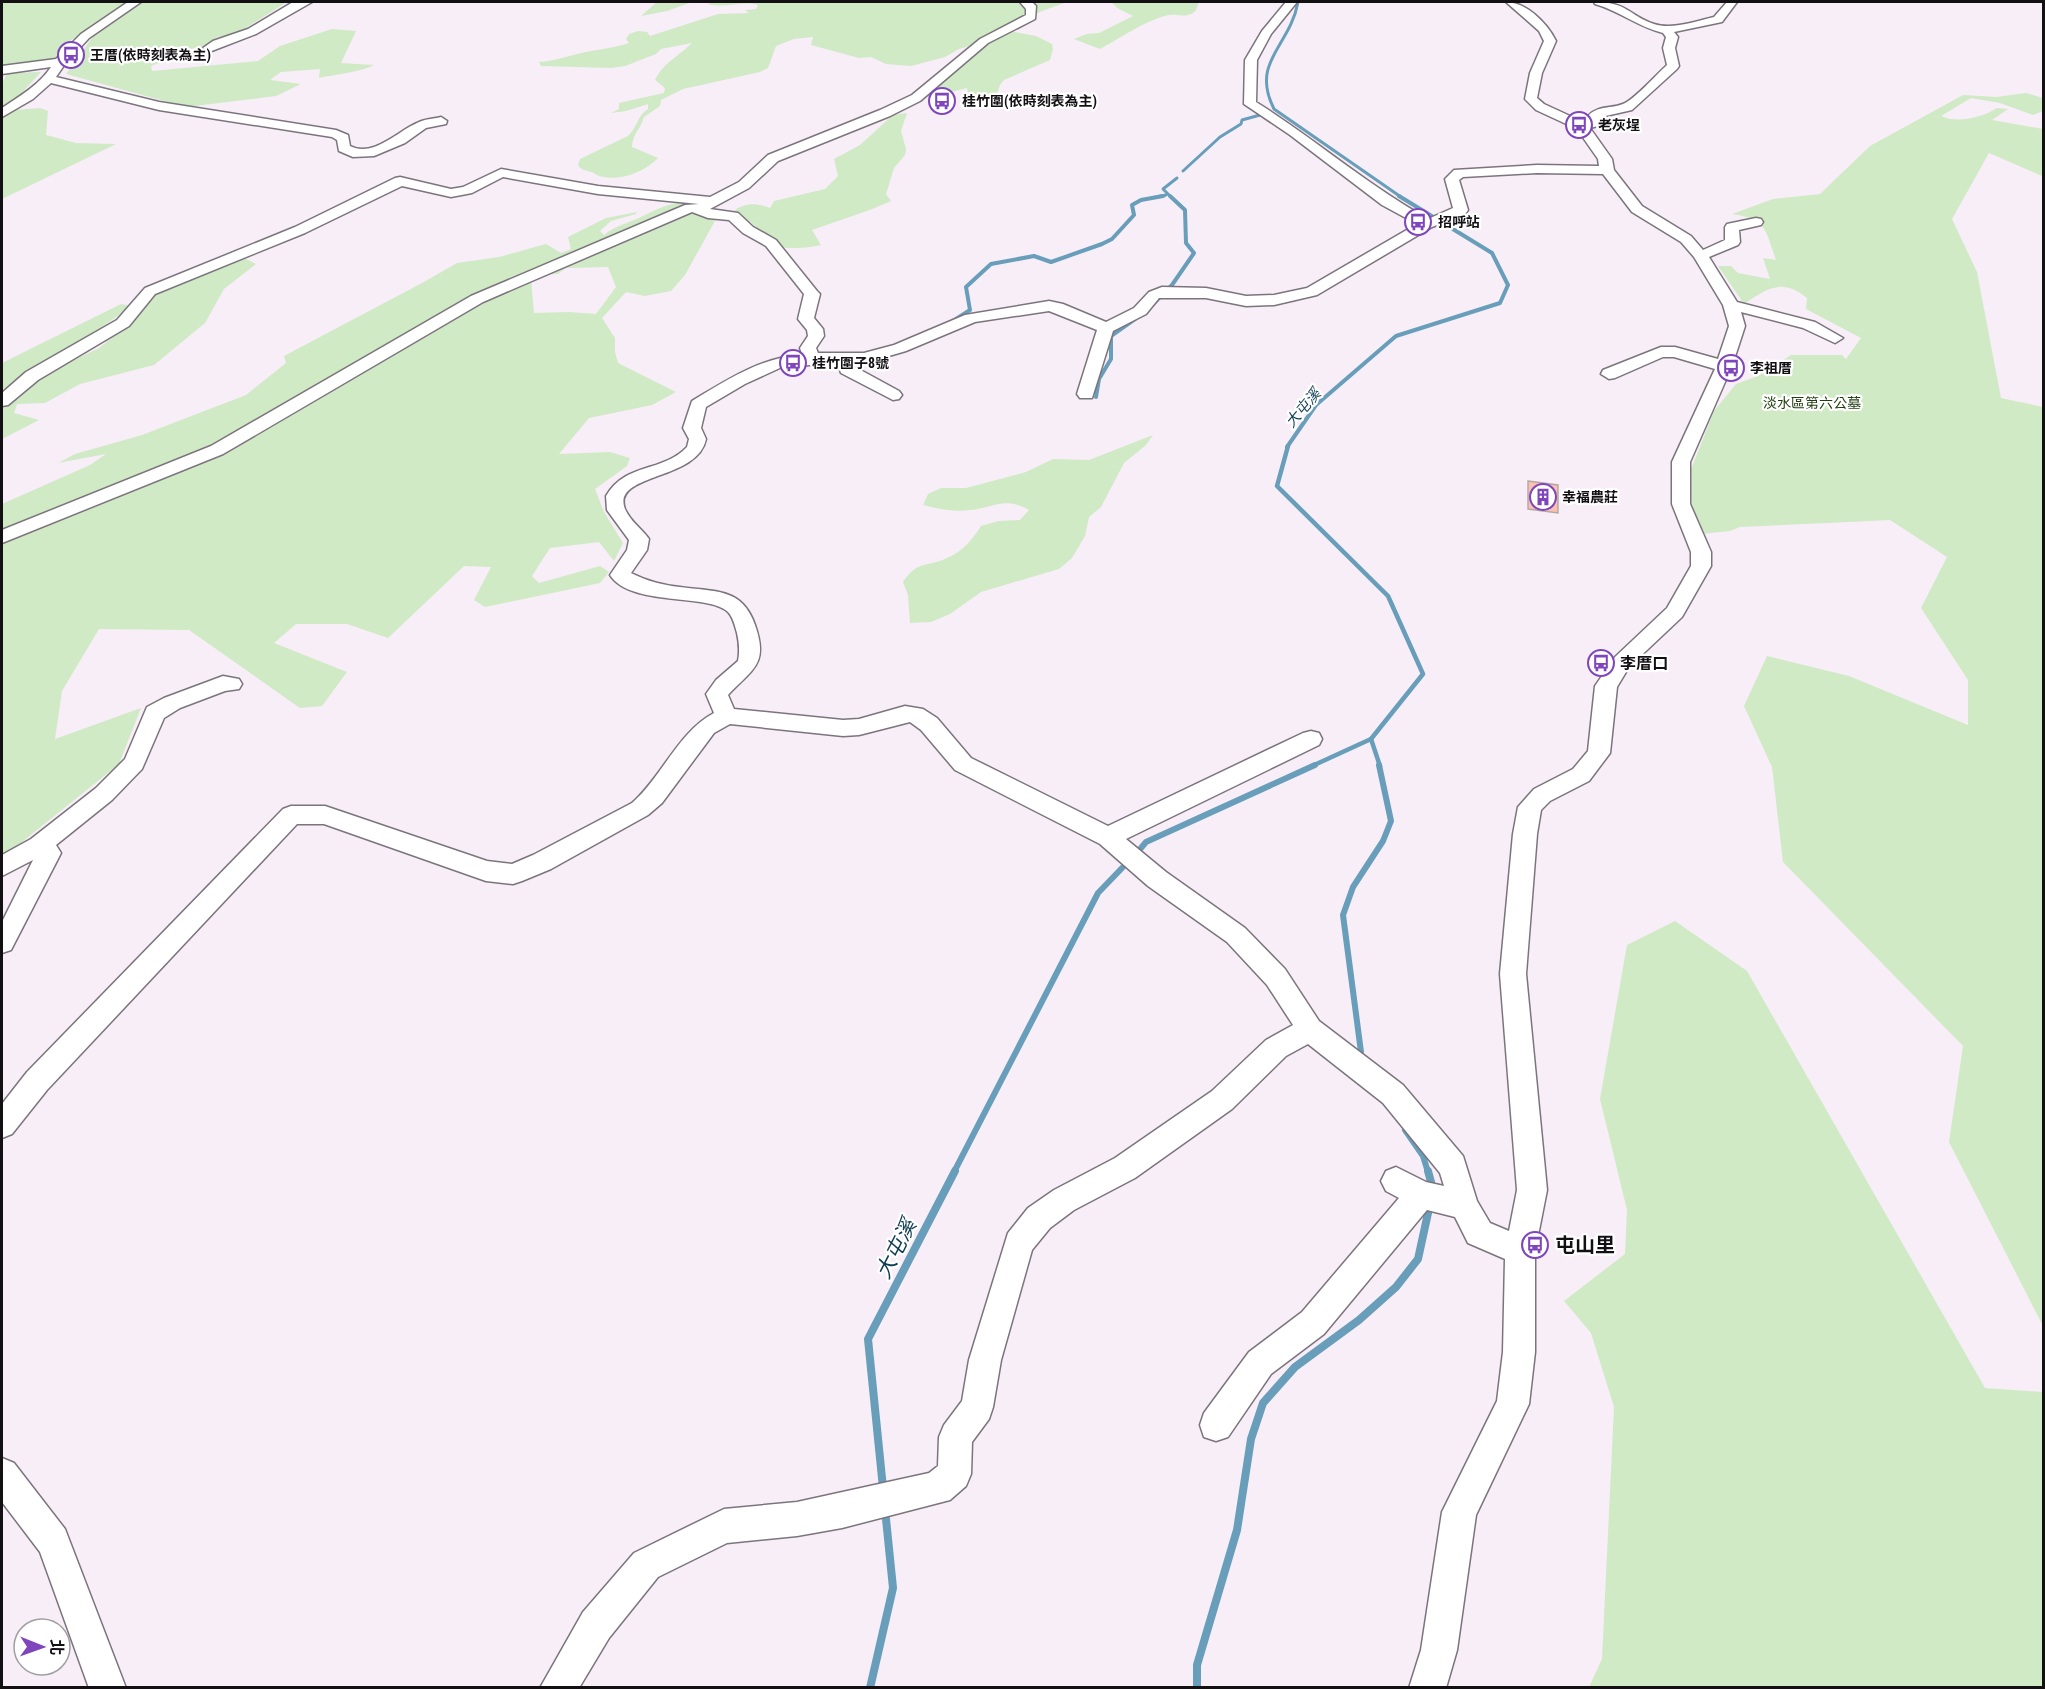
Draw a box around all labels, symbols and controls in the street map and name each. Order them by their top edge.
bus stop icon: 王厝(依時刻表為主) [56,40,86,70]
place label: 王厝(依時刻表為主) [90,47,211,64]
bus stop icon: 桂竹圍(依時刻表為主) [927,86,957,116]
place label: 桂竹圍(依時刻表為主) [962,93,1097,110]
bus stop icon: 老灰埕 [1564,110,1594,140]
place label: 老灰埕 [1598,117,1640,133]
bus stop icon: 招呼站 [1403,207,1433,237]
place label: 招呼站 [1438,214,1480,230]
bus stop icon: 桂竹圍子8號 [778,348,808,378]
bus stop icon: 李祖厝 [1716,353,1746,383]
place label: 桂竹圍子8號 [812,355,889,371]
place label: 李祖厝 [1750,360,1792,376]
water label: 大屯溪 [1282,383,1326,431]
park label: 淡水區第六公墓 [1763,395,1861,411]
building icon: 幸福農莊 [1528,482,1558,512]
place label: 幸福農莊 [1562,489,1618,505]
bus stop icon: 李厝口 [1586,648,1616,678]
place label: 李厝口 [1620,654,1668,673]
water label: 大屯溪 [871,1213,922,1283]
bus stop icon: 屯山里 [1520,1230,1550,1260]
place label: 屯山里 [1555,1233,1615,1257]
north arrow [12,1617,72,1677]
text: 北 [47,1639,66,1655]

